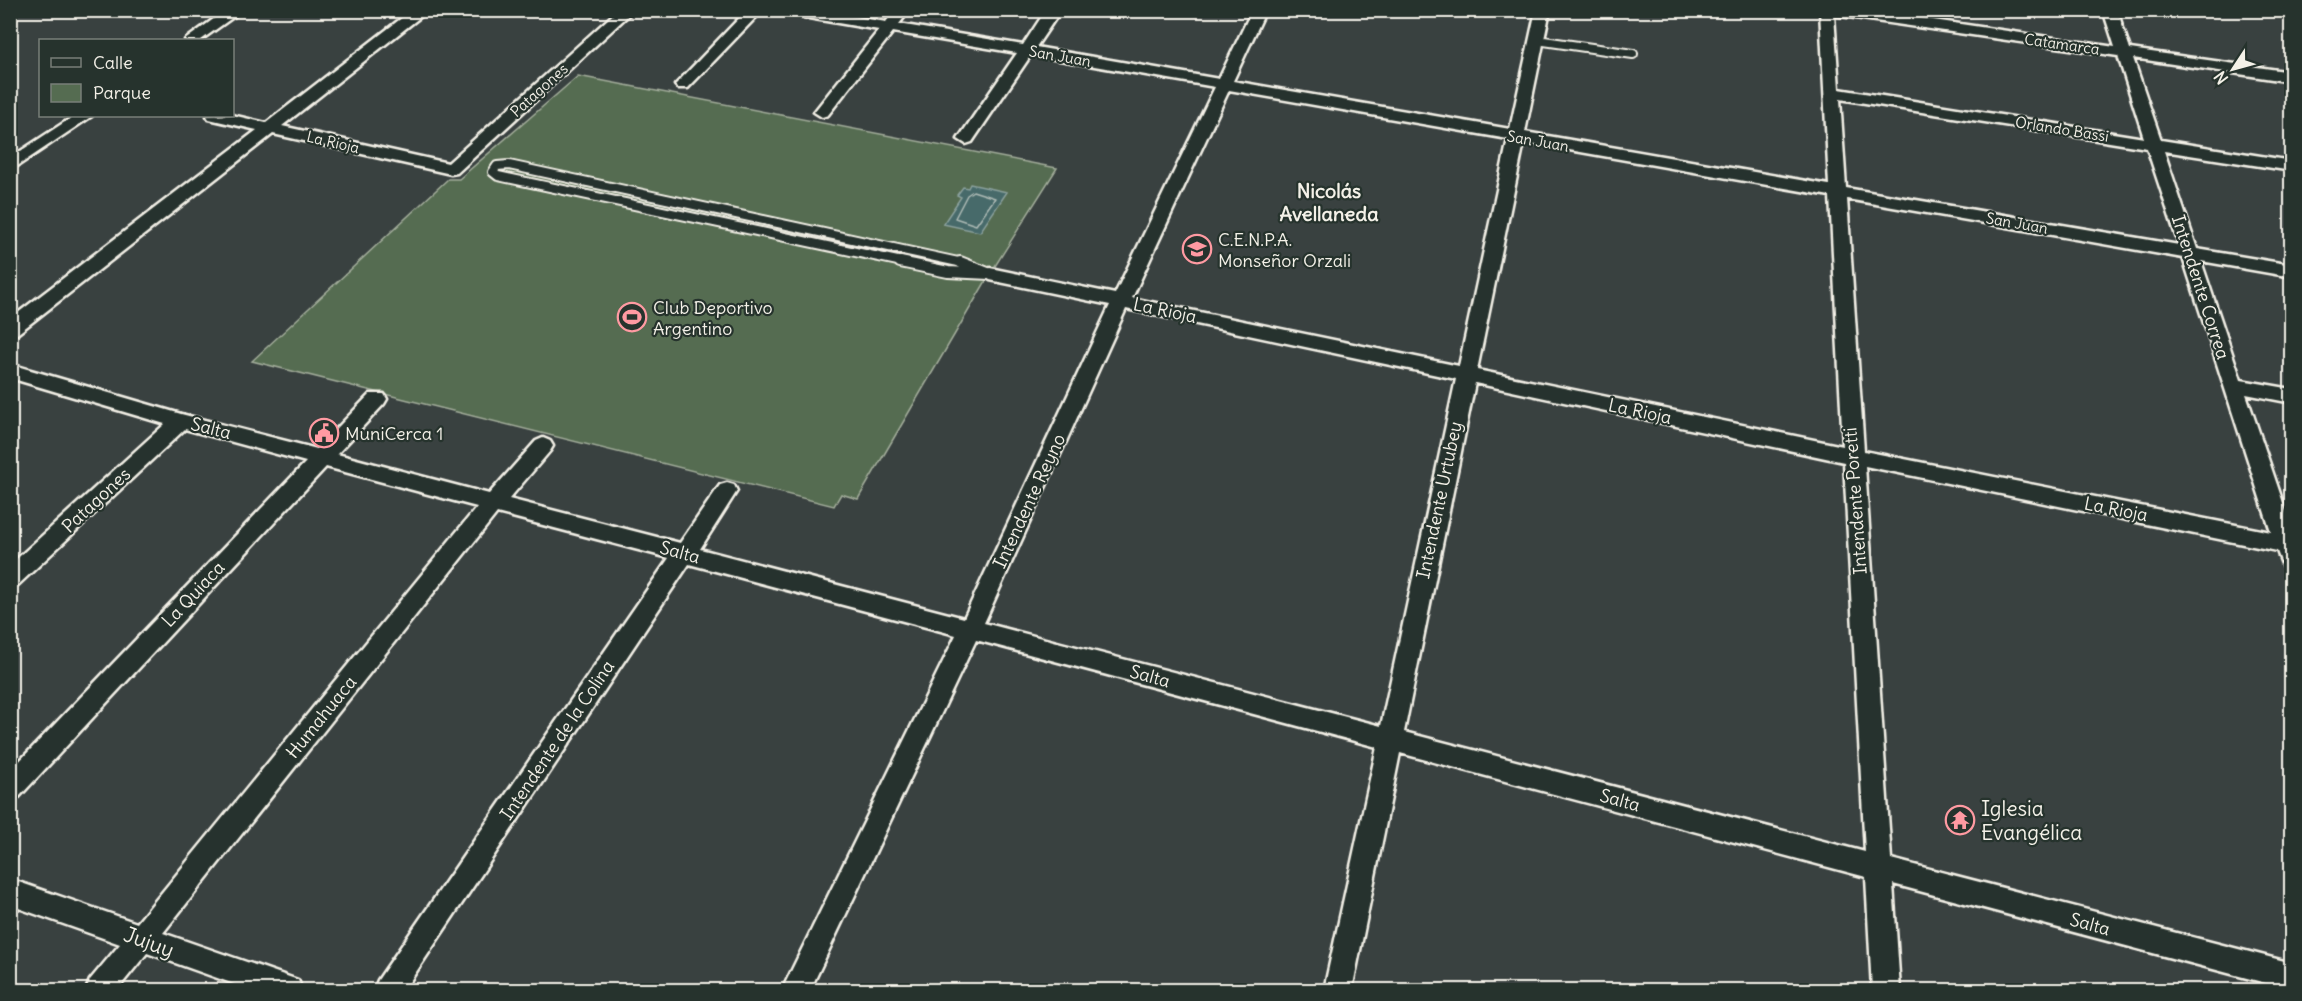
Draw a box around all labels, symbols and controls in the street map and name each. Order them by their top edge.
street label: Catamarca [2023,29,2101,59]
legend [39,39,234,117]
north arrow [2203,39,2263,99]
street label: San Juan [1027,41,1093,71]
text: Calle [93,51,133,74]
street label: Patagones [506,59,572,121]
text: N [2210,67,2232,88]
text: Parque [93,81,151,104]
street label: Orlando Bassi [2014,112,2110,146]
street label: San Juan [1505,126,1571,156]
street label: La Rioja [305,127,362,157]
district label: Nicolás Avellaneda [1279,178,1379,226]
street label: San Juan [1984,208,2050,238]
street label: Intendente Correa [2167,212,2235,362]
place label: C.E.N.P.A. Monseñor Orzali [1218,228,1351,272]
school or university icon: C.E.N.P.A. Monseñor Orzali [1181,233,1213,265]
street label: La Rioja [1131,292,1199,328]
place label: Club Deportivo Argentino [653,296,773,340]
sports icon: Club Deportivo Argentino [616,301,648,333]
street label: La Rioja [1606,393,1674,429]
street label: Salta [188,412,234,444]
public building icon: MuniCerca 1 [308,417,340,449]
street label: Intendente Urtubey [1411,419,1467,581]
place label: MuniCerca 1 [345,422,443,445]
street label: Intendente Poretti [1838,427,1872,575]
street label: Intendente Reyno [988,430,1070,572]
street label: Patagones [57,462,135,538]
street label: La Rioja [2082,492,2150,526]
street label: Salta [657,536,703,568]
street label: La Quiaca [157,556,229,632]
street label: Intendente de la Colina [495,656,619,824]
street label: Salta [1127,660,1173,692]
street label: Humahuaca [281,671,361,763]
street label: Salta [1597,784,1643,816]
place label: Iglesia Evangélica [1981,795,2082,846]
temple icon: Iglesia Evangélica [1944,804,1976,836]
street label: Salta [2067,908,2113,940]
street label: Jujuy [120,920,178,964]

